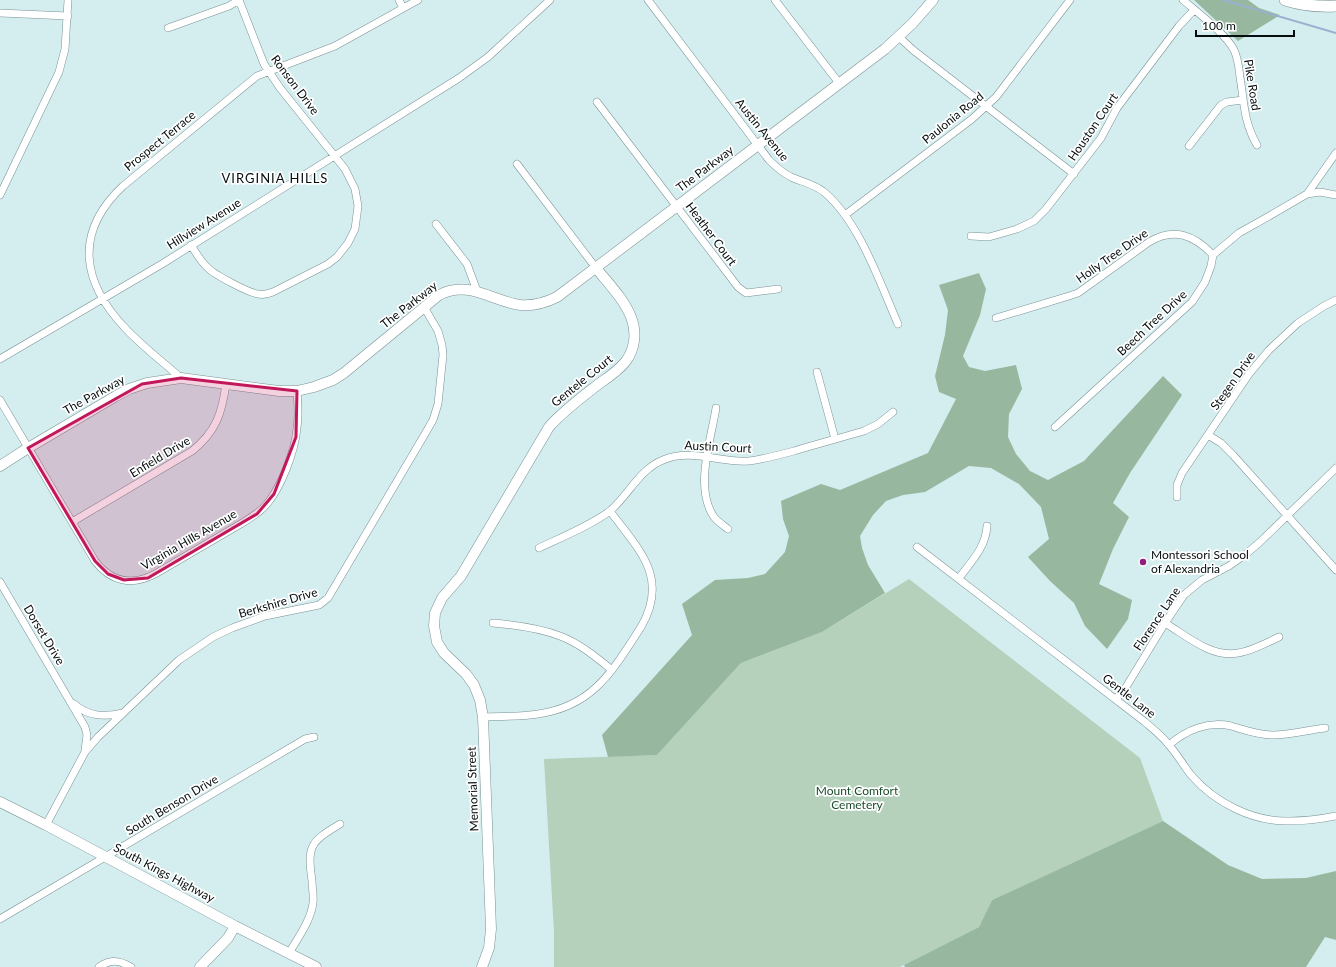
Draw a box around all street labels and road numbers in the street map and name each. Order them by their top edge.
street label: Ronson Drive [268,52,323,118]
street label: Pike Road [1241,58,1264,112]
street label: Paulonia Road [919,88,986,147]
street label: Houston Court [1064,89,1121,163]
street label: Austin Avenue [733,95,792,164]
street label: Prospect Terrace [121,107,198,174]
street label: The Parkway [673,142,737,195]
street label: Hillview Avenue [164,195,244,252]
street label: Heather Court [683,199,741,269]
street label: Holly Tree Drive [1073,225,1151,286]
street label: The Parkway [377,277,441,331]
street label: Beech Tree Drive [1114,287,1190,359]
street label: Stegen Drive [1207,349,1258,413]
street label: Gentele Court [548,351,616,410]
street label: The Parkway [60,371,128,418]
street label: Enfield Drive [127,433,193,480]
street label: Austin Court [684,437,753,456]
street label: Virginia Hills Avenue [138,506,239,573]
street label: Berkshire Drive [237,584,319,621]
street label: Florence Lane [1130,584,1183,653]
street label: Dorset Drive [21,602,68,668]
street label: Gentle Lane [1100,670,1159,721]
street label: Memorial Street [464,746,481,832]
street label: South Benson Drive [123,771,221,838]
street label: South Kings Highway [111,840,218,906]

